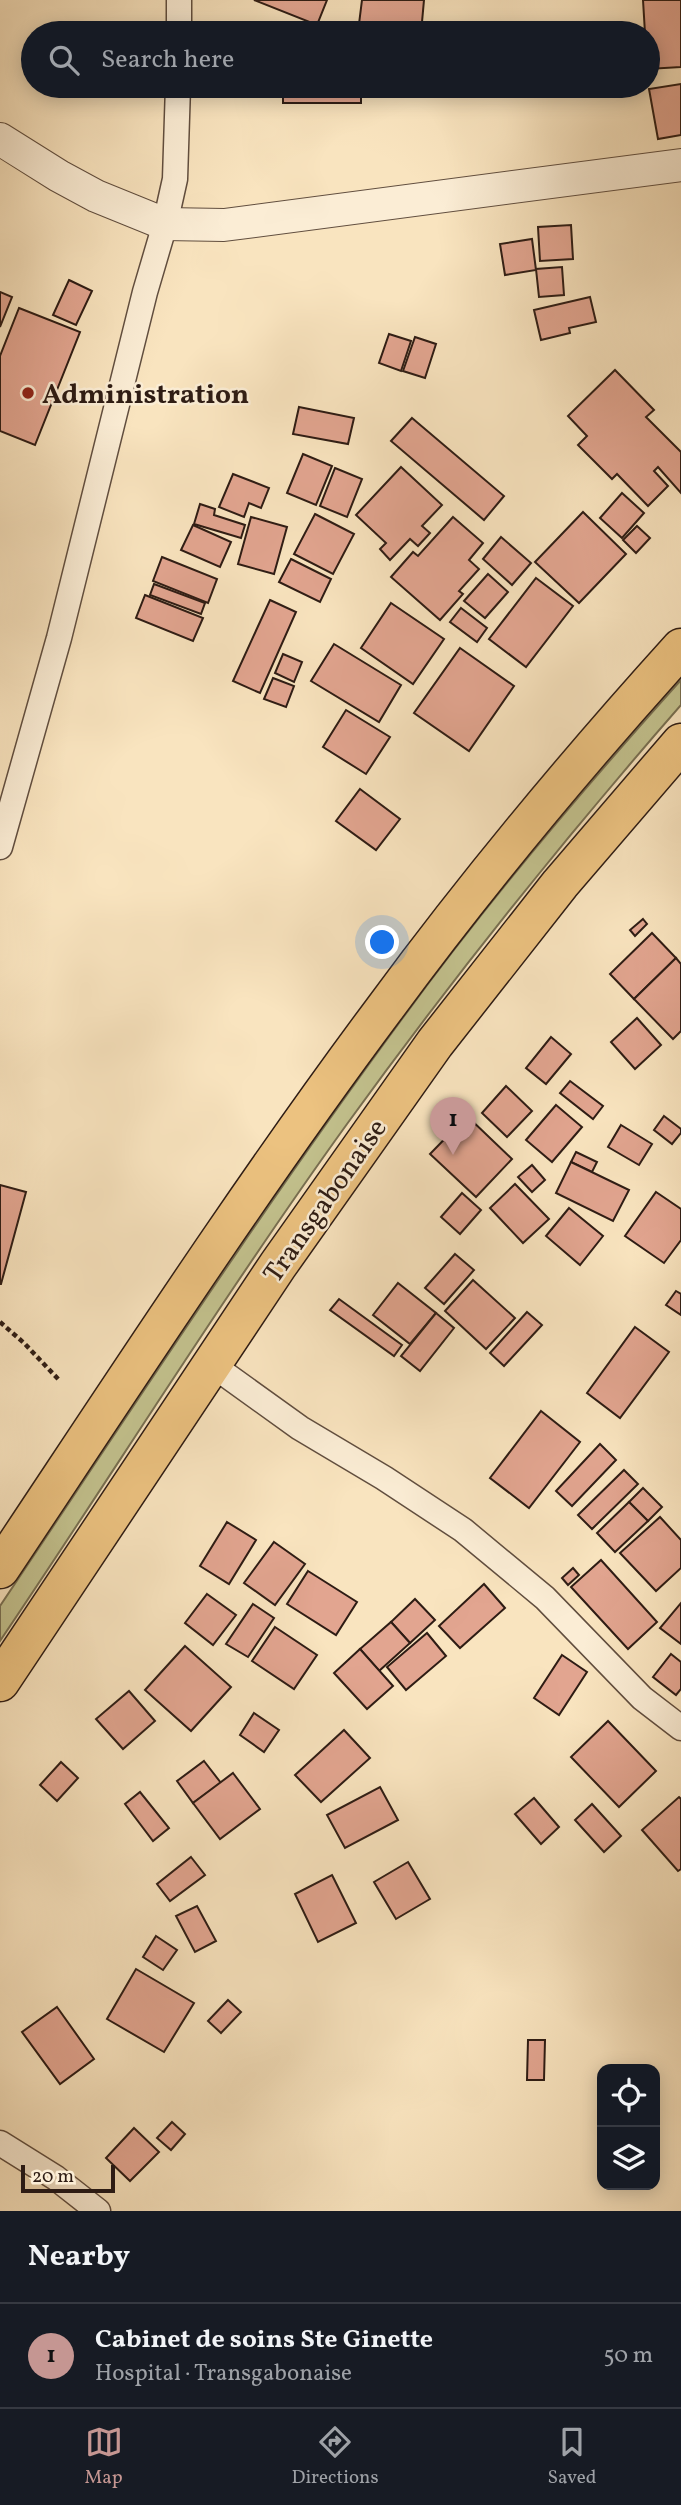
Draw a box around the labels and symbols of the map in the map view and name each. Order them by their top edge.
place label: Administration [42,376,249,415]
marker: Administration [20,385,36,401]
your location [365,925,399,959]
pin: 1 [430,1097,476,1155]
street label: Transgabonaise [255,1111,397,1291]
scale bar [21,2162,116,2194]

